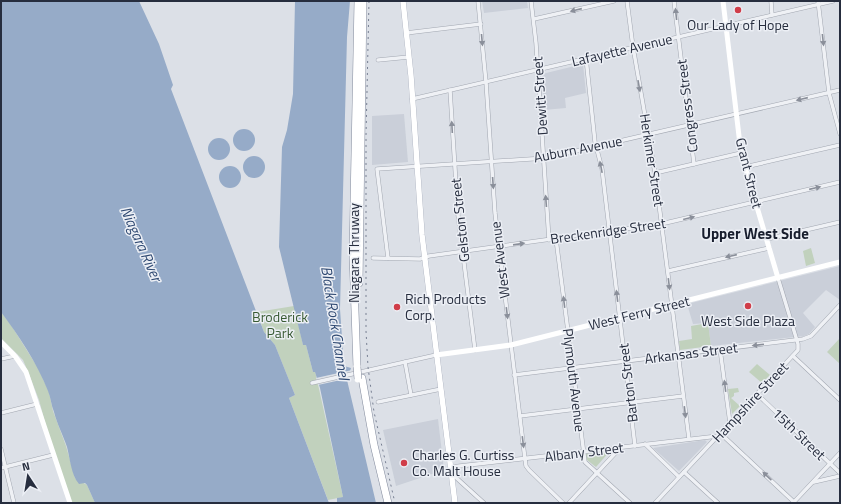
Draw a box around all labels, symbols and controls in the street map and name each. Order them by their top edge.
marker: Our Lady of Hope [733,5,743,15]
one-way arrow [570,7,582,13]
one-way arrow [673,8,679,20]
place label: Our Lady of Hope [687,14,789,35]
street label: Lafayette Avenue [569,28,674,71]
one-way arrow [479,34,486,46]
one-way arrow [820,34,826,46]
street label: Dewitt Street [526,56,553,136]
street label: Congress Street [670,58,703,154]
one-way arrow [637,80,643,92]
one-way arrow [796,96,808,102]
street label: Herkimer Street [635,112,670,208]
one-way arrow [449,121,456,133]
street label: Auburn Avenue [532,130,624,167]
street label: Grant Street [731,135,768,210]
one-way arrow [597,161,603,173]
street label: Gelston Street [445,177,474,263]
one-way arrow [489,177,496,189]
one-way arrow [809,185,821,191]
one-way arrow [543,195,550,207]
water label: Niagara River [115,203,169,287]
street label: Niagara Thruway [343,203,364,303]
street label: Breckenridge Street [549,212,667,249]
one-way arrow [682,214,695,220]
street label: West Avenue [484,220,515,300]
district label: Upper West Side [701,222,809,245]
one-way arrow [513,241,525,247]
one-way arrow [725,254,737,260]
water label: Black Rock Channel [315,264,356,383]
one-way arrow [666,277,672,290]
place label: Rich Products Corp. [405,288,486,325]
street label: West Ferry Street [586,290,692,335]
one-way arrow [614,290,620,302]
one-way arrow [561,296,567,308]
marker: West Side Plaza [743,301,753,311]
marker: Rich Products Corp. [392,302,402,312]
park label: Broderick Park [252,306,308,343]
one-way arrow [504,307,510,319]
place label: West Side Plaza [701,310,795,331]
street label: Plymouth Avenue [558,327,591,433]
street label: Arkansas Street [643,336,739,369]
street label: Barton Street [612,342,643,424]
one-way arrow [752,342,764,348]
street label: Hampshire Street [707,357,793,447]
one-way arrow [722,380,728,392]
street label: 15th Street [768,403,831,465]
one-way arrow [682,406,688,419]
one-way arrow [520,436,526,448]
street label: Albany Street [543,436,625,467]
place label: Charles G. Curtiss Co. Malt House [412,444,514,481]
north arrow [8,456,48,496]
text: N [21,458,31,475]
marker: Charles G. Curtiss Co. Malt House [399,458,409,468]
one-way arrow [761,472,772,481]

